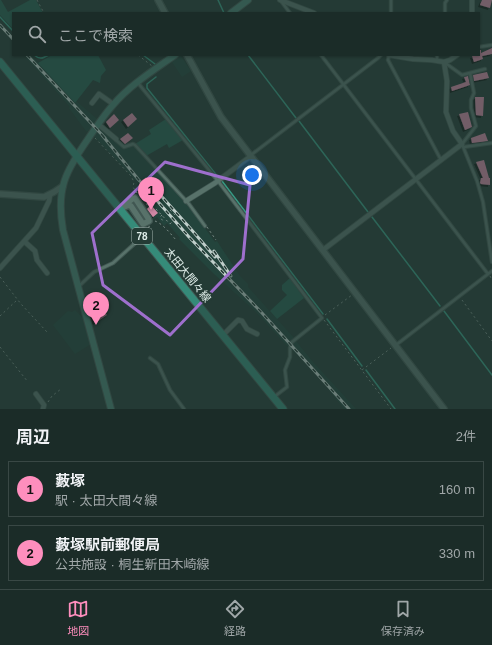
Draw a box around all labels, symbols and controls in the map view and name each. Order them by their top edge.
search box [12,12,480,56]
icon: search [26,23,48,45]
text: ここで検索 [58,27,133,44]
your location [242,165,262,185]
pin: 1 [138,177,164,210]
road number: 78 [132,228,152,244]
street label: 太田大間々線 [163,246,213,304]
pin: 2 [83,292,109,325]
text: 周辺 [16,428,50,447]
text: 2件 [456,429,476,444]
text: 藪塚 [55,472,85,489]
text: 1 [26,482,34,497]
text: 160 m [439,482,475,497]
text: 駅 · 太田大間々線 [55,493,158,508]
text: 藪塚駅前郵便局 [55,536,160,553]
text: 2 [26,546,34,561]
text: 330 m [439,546,475,561]
text: 公共施設 · 桐生新田木崎線 [55,557,210,572]
tab: 地図 [67,598,89,638]
tab: 経路 [224,598,246,638]
tab: 保存済み [381,598,425,638]

